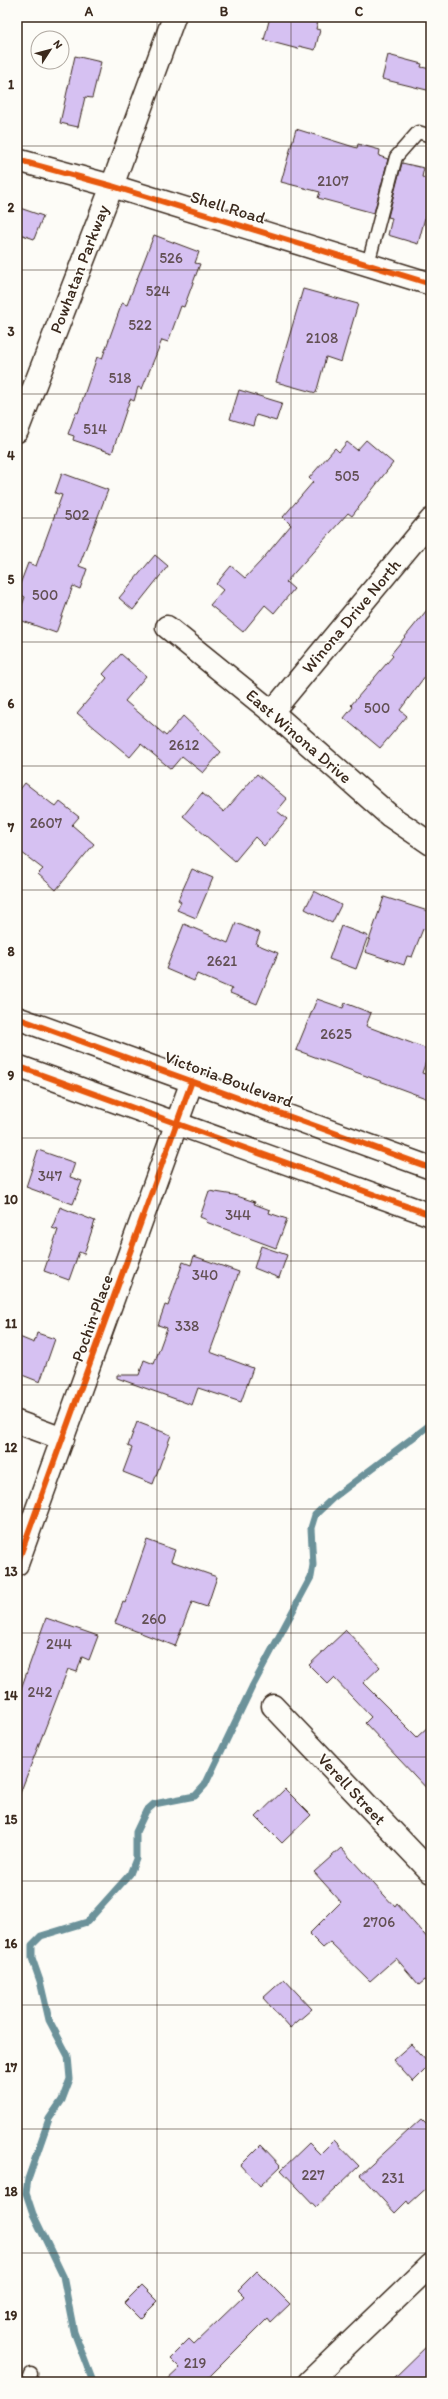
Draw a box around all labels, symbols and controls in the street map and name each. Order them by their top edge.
text: A [84,4,94,19]
text: B [220,4,229,19]
text: C [355,4,364,19]
north arrow [30,30,70,70]
text: N [50,38,65,51]
text: 1 [8,77,14,92]
house number: 2107 [317,172,349,190]
street label: Shell Road [188,186,269,228]
text: 2 [8,200,15,215]
street label: Powhatan Parkway [45,202,113,336]
house number: 526 [159,249,183,267]
house number: 524 [146,282,170,300]
house number: 522 [128,316,152,334]
text: 3 [7,324,15,339]
house number: 2108 [306,329,338,347]
house number: 518 [108,369,132,387]
house number: 514 [83,420,107,438]
text: 4 [7,448,15,463]
house number: 505 [335,467,360,485]
house number: 502 [64,506,90,524]
street label: Winona Drive North [297,554,405,677]
text: 5 [8,572,15,587]
house number: 500 [32,586,58,604]
street label: East Winona Drive [242,685,356,787]
text: 6 [8,696,15,711]
house number: 500 [364,699,390,717]
house number: 2612 [169,736,199,754]
house number: 2607 [30,814,63,832]
text: 7 [7,820,15,835]
text: 8 [7,944,15,959]
house number: 2621 [207,952,237,970]
house number: 2625 [320,1025,352,1043]
street label: Victoria Boulevard [162,1046,297,1112]
text: 9 [8,1068,15,1083]
house number: 347 [38,1167,63,1185]
text: 10 [4,1192,18,1207]
house number: 344 [225,1206,251,1224]
house number: 340 [192,1266,218,1284]
street label: Pochin Place [67,1272,117,1364]
text: 11 [5,1316,17,1331]
house number: 338 [175,1317,199,1335]
text: 12 [5,1440,18,1455]
text: 13 [4,1564,18,1579]
house number: 260 [141,1610,167,1628]
house number: 244 [46,1635,72,1653]
house number: 242 [28,1683,53,1701]
text: 14 [4,1688,18,1703]
street label: Verell Street [314,1749,390,1829]
text: 15 [5,1812,18,1827]
house number: 2706 [363,1913,395,1931]
text: 16 [5,1936,18,1951]
text: 17 [5,2060,18,2075]
house number: 227 [301,2166,325,2184]
house number: 231 [381,2169,405,2187]
text: 18 [4,2184,18,2199]
text: 19 [5,2308,18,2323]
house number: 219 [184,2354,206,2372]

